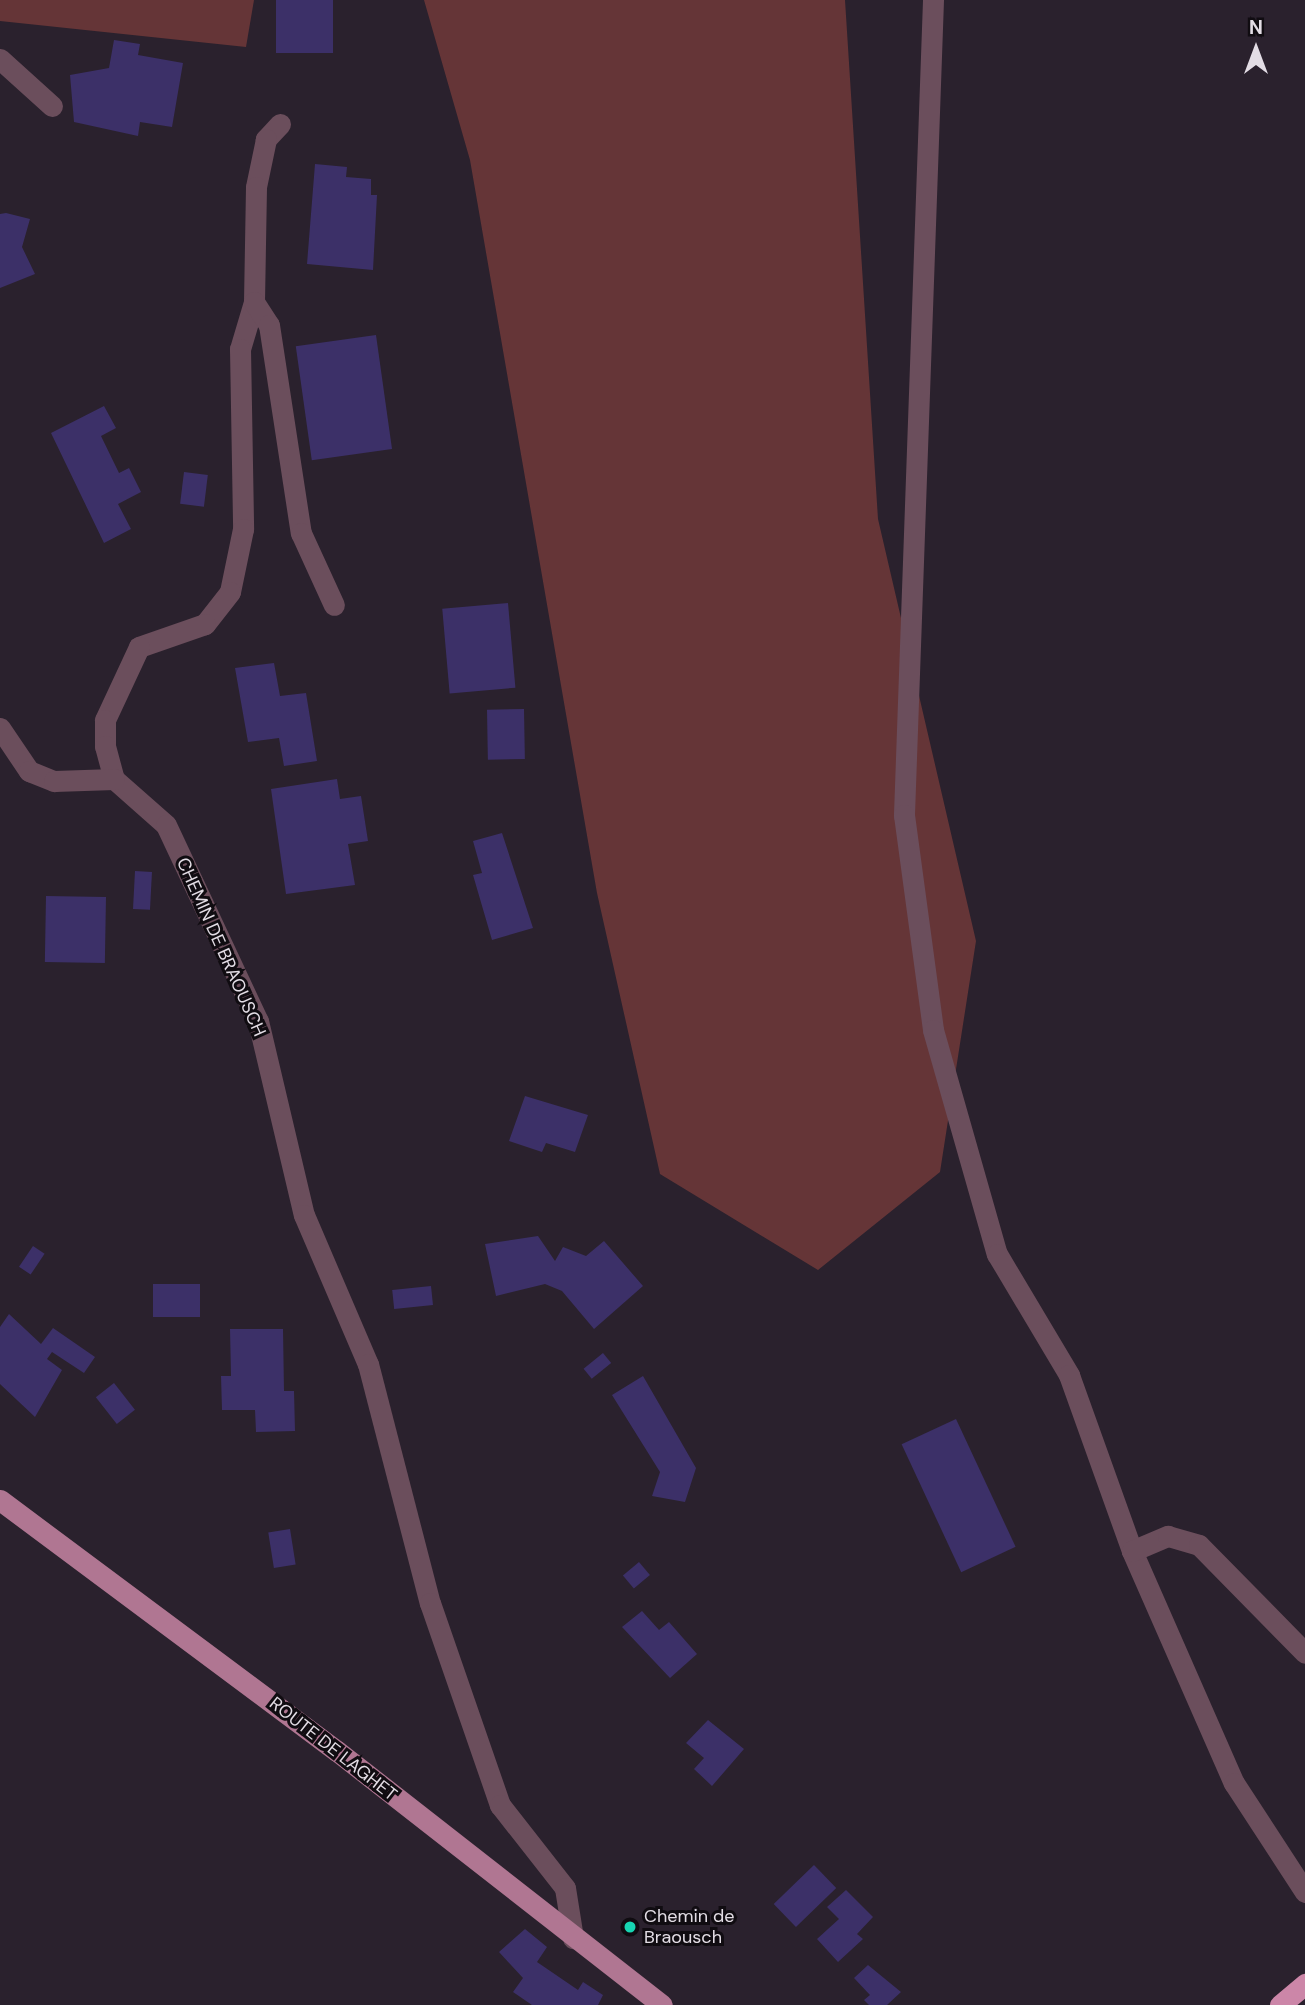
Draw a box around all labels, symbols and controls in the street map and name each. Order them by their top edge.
north arrow [1221,14,1291,84]
text: N [1249,15,1263,40]
street label: CHEMIN DE BRAOUSCH [172,854,270,1040]
street label: ROUTE DE LAGHET [265,1693,401,1805]
place label: Chemin de Braousch [644,1906,734,1948]
marker: Chemin de Braousch [622,1919,638,1935]

